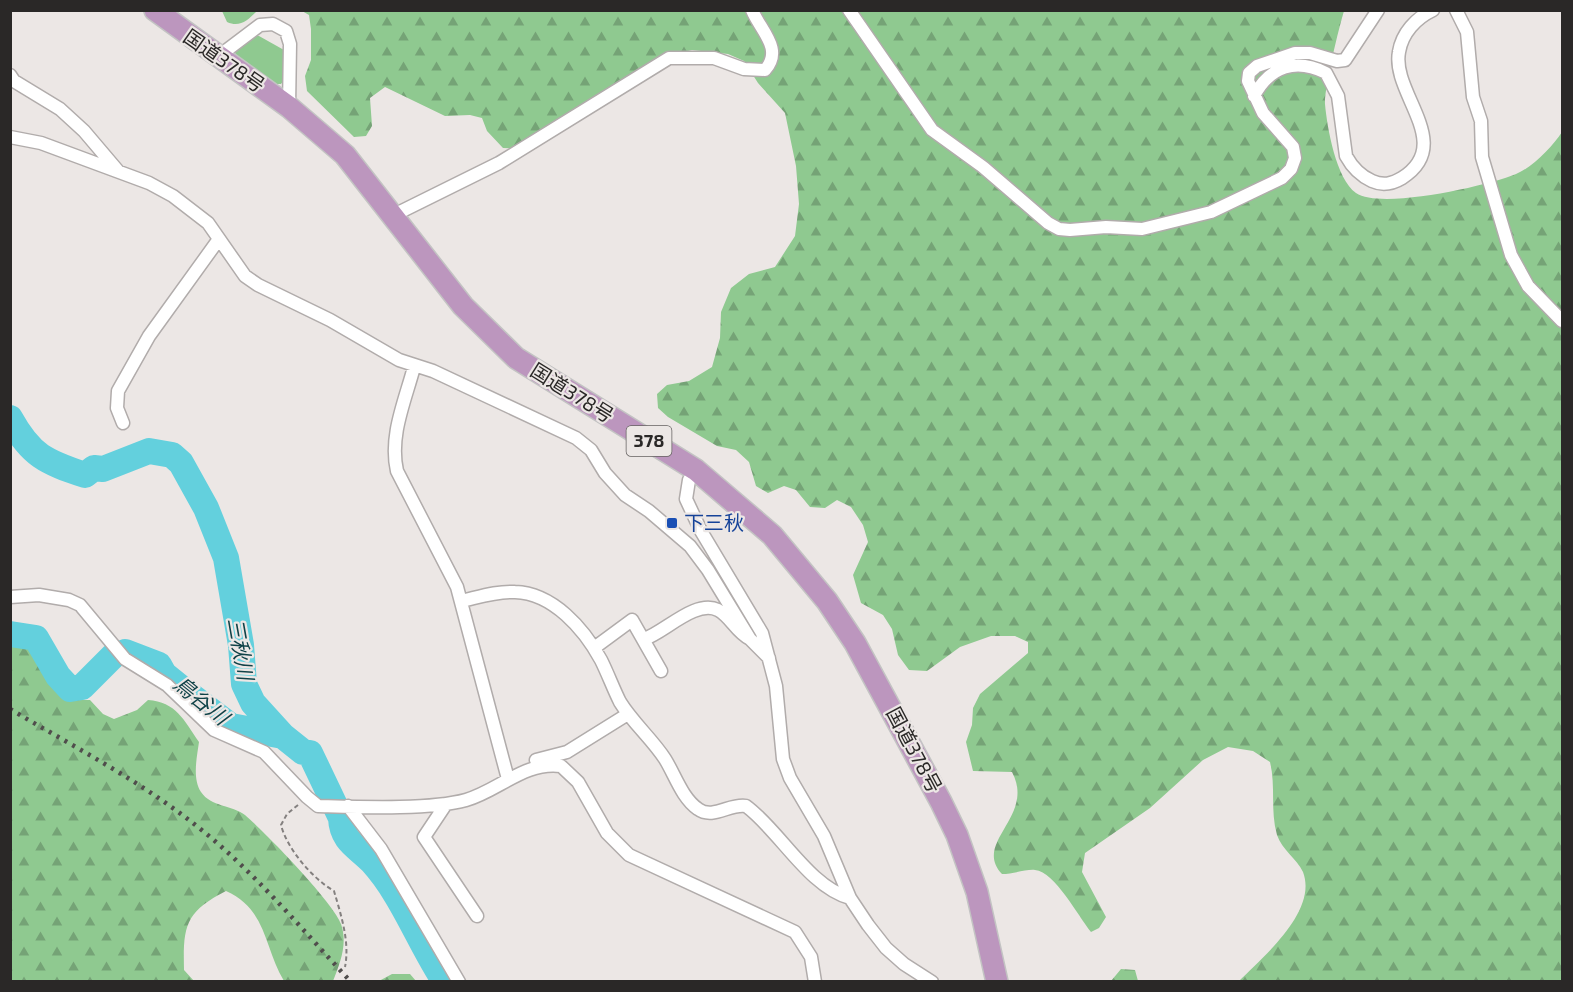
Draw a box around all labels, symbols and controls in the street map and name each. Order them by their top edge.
street label: 国道378号 [179,24,270,97]
street label: 国道378号 [527,357,619,427]
road number: 378 [626,426,672,456]
place label: 下三秋 [684,510,744,534]
marker: 下三秋 [665,516,679,530]
water label: 三秋川 [224,616,260,684]
water label: 鳥谷川 [170,670,236,731]
street label: 国道378号 [882,703,947,796]

